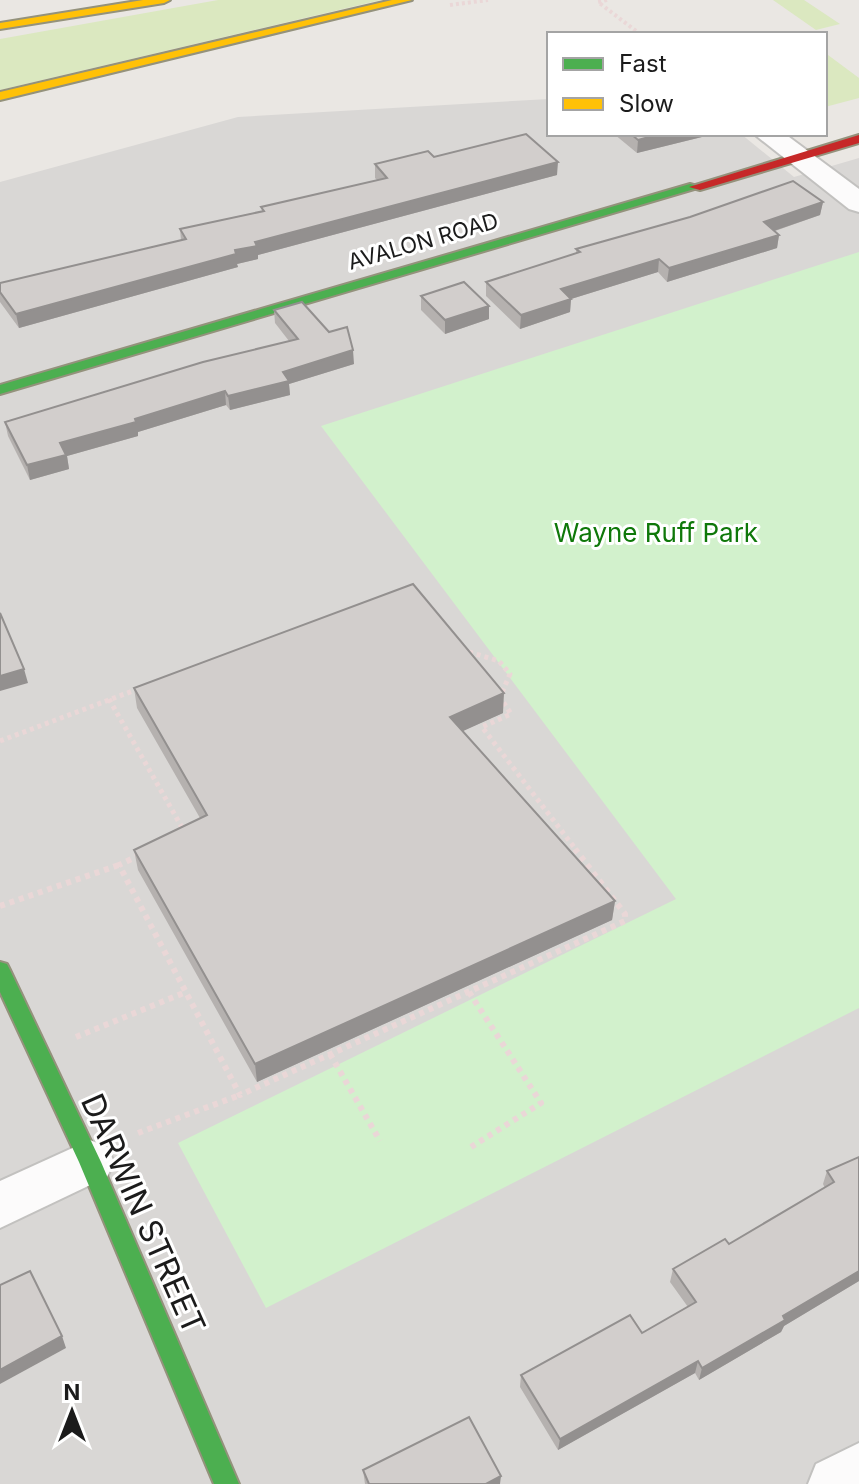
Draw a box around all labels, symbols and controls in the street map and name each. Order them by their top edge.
legend [547,32,827,136]
text: Fast [619,49,667,78]
text: Slow [619,89,674,118]
street label: AVALON ROAD [345,207,501,275]
park label: Wayne Ruff Park [554,517,758,548]
street label: DARWIN STREET [73,1088,214,1340]
north arrow [32,1372,112,1452]
text: N [64,1379,80,1405]

